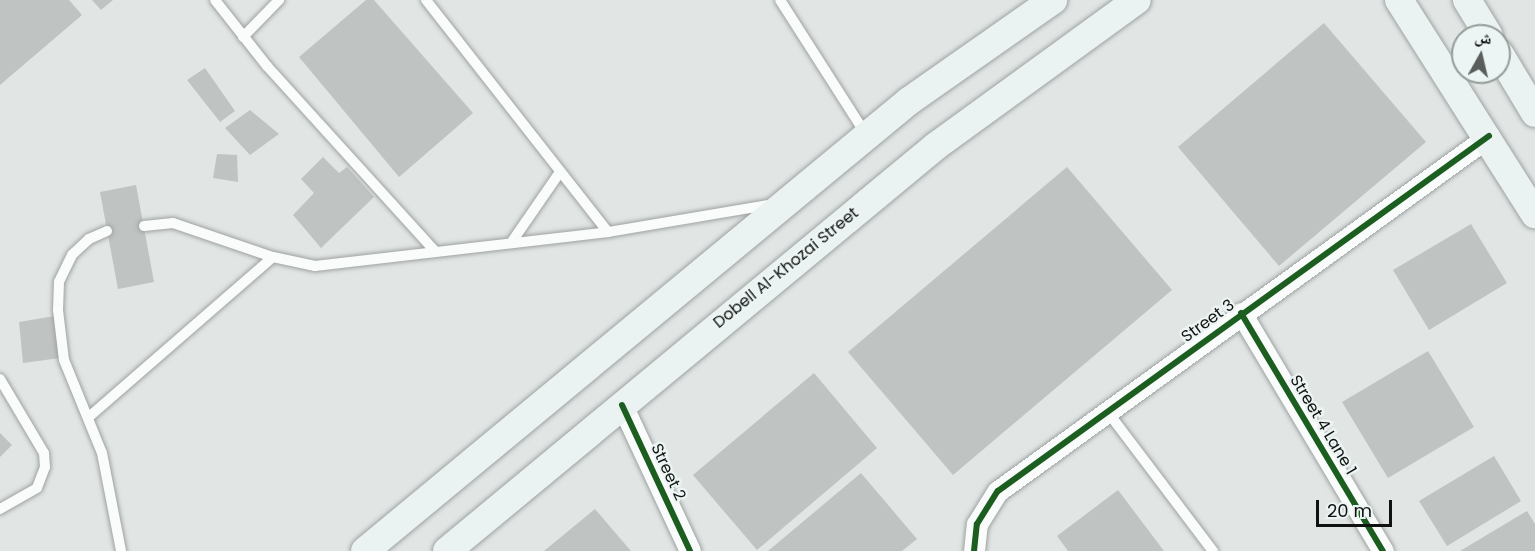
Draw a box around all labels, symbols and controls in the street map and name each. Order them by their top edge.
north arrow [1451,24,1511,84]
text: ش [1473,25,1493,50]
street label: Dobell Al-Khozai Street [710,204,862,332]
street label: Street 3 [1178,295,1238,347]
street label: Street 4 Lane 1 [1286,372,1360,478]
street label: Street 2 [647,441,689,503]
scale bar [1319,488,1396,526]
text: 20 m [1327,498,1372,523]

